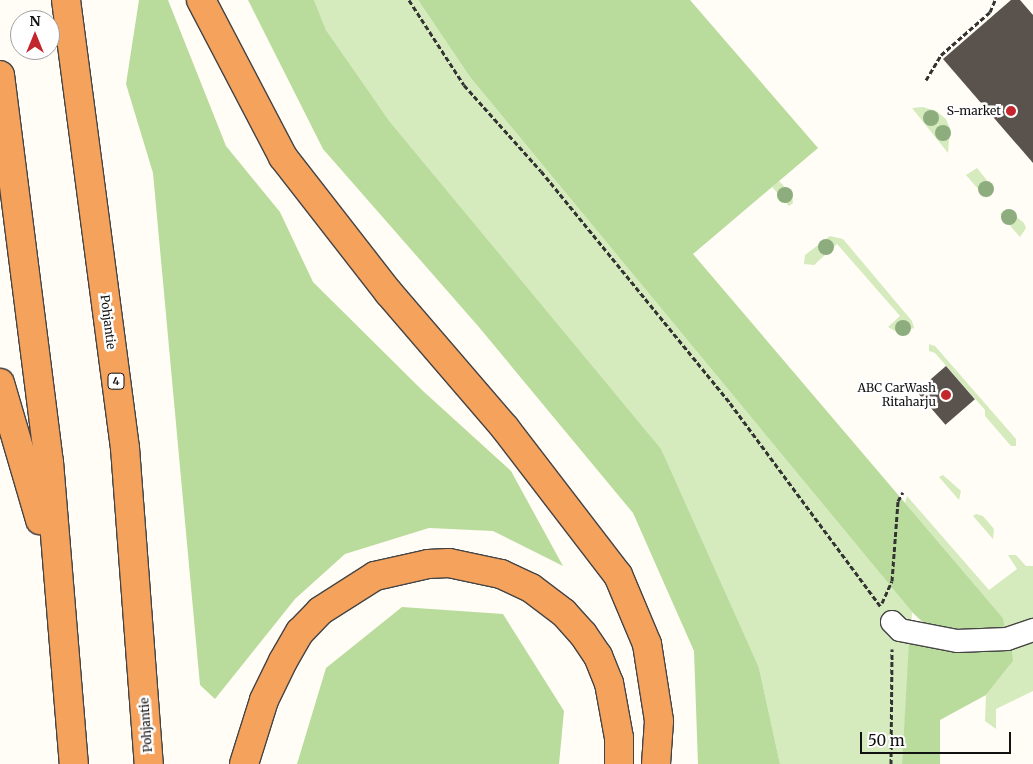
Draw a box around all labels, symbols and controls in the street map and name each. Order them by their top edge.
north arrow [10,10,60,60]
text: N [29,12,41,30]
place label: S-market [947,104,1001,118]
marker: S-market [1005,105,1017,117]
street label: Pohjantie [98,294,118,350]
road number: 4 [107,372,125,390]
place label: ABC CarWash Ritaharju [857,381,936,409]
marker: ABC CarWash Ritaharju [940,389,952,401]
street label: Pohjantie [137,697,155,753]
scale bar [863,722,1014,754]
text: 50 m [868,731,905,750]

